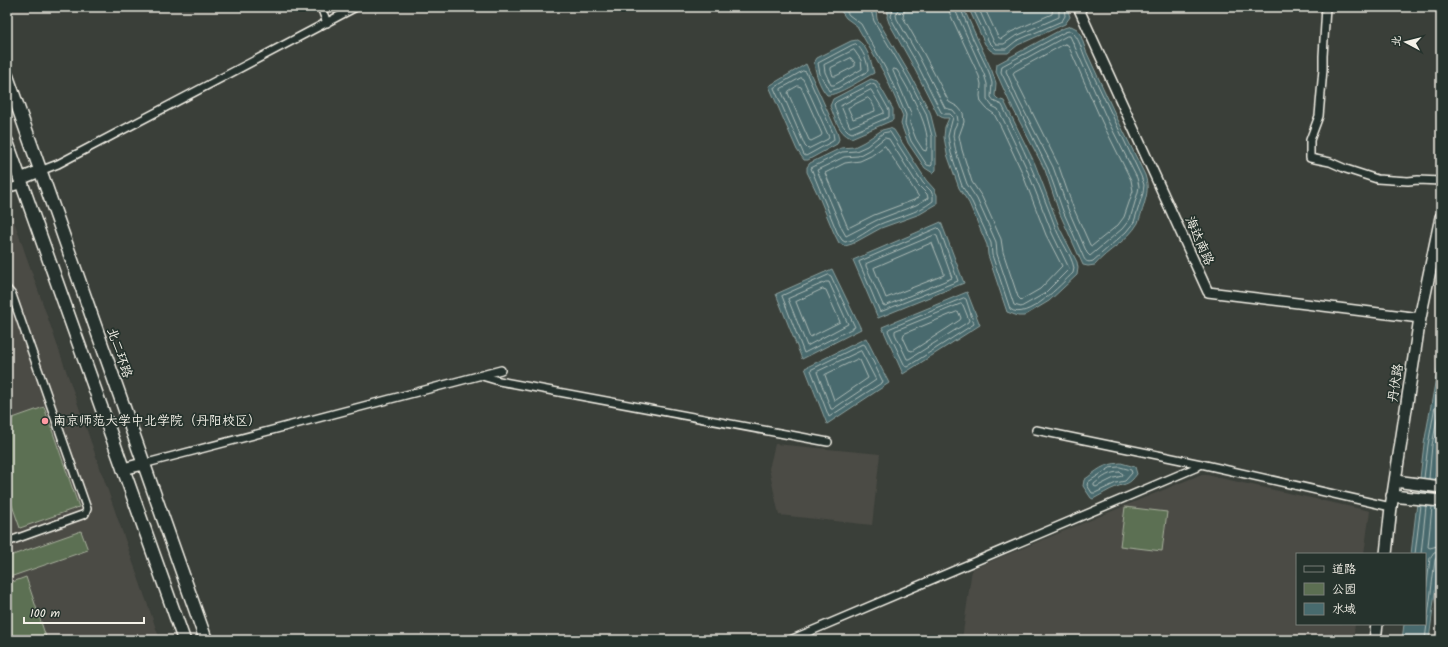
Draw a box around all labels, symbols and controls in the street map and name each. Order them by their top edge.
north arrow [1386,22,1426,62]
text: 北 [1387,34,1407,47]
street label: 海达南路 [1179,213,1219,269]
street label: 北二环路 [101,325,137,381]
street label: 丹伏路 [1383,362,1409,404]
place label: 南京师范大学中北学院（丹阳校区） [53,411,261,432]
marker: 南京师范大学中北学院（丹阳校区） [40,416,50,426]
legend [1296,553,1426,625]
text: 道路 [1332,560,1356,579]
text: 公园 [1332,580,1356,599]
scale bar [24,599,144,625]
text: 水域 [1332,600,1356,619]
text: 100 m [30,604,61,623]

